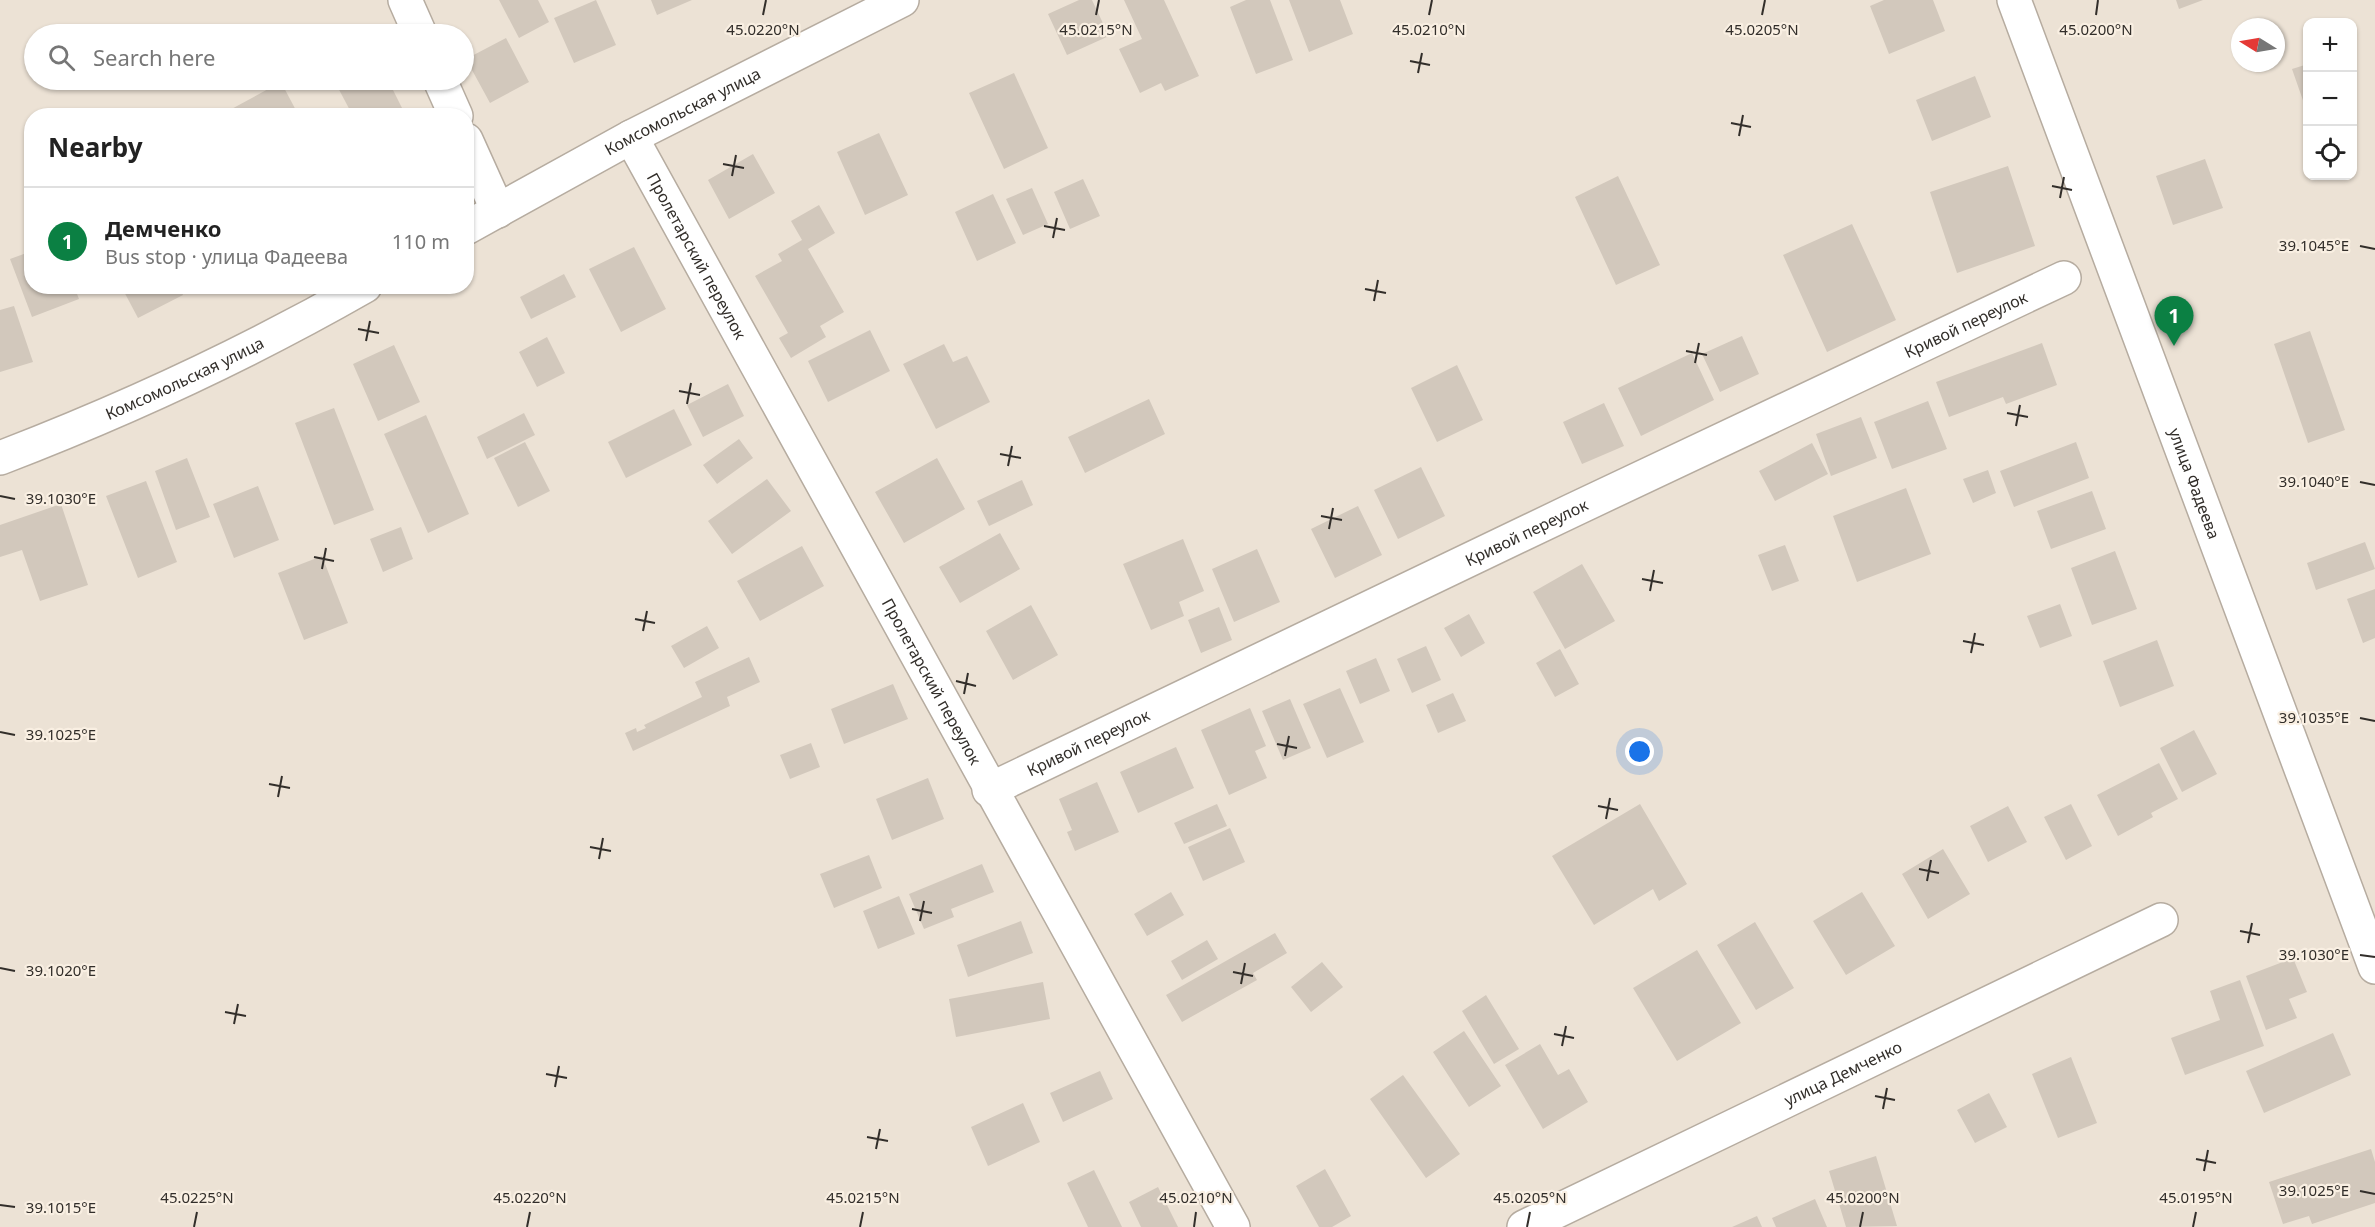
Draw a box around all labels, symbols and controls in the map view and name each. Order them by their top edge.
north arrow [2231,18,2285,72]
map controls [2303,18,2357,180]
button: + [2303,18,2357,72]
text: 45.0220°N [726,19,800,39]
text: 45.0215°N [1059,19,1133,39]
text: 45.0210°N [1392,19,1466,39]
text: 45.0205°N [1725,19,1799,39]
text: 45.0200°N [2059,19,2133,39]
search box [24,24,474,90]
icon: search [45,41,78,74]
text: Search here [93,42,215,72]
street label: Комсомольская улица [601,62,764,160]
button: − [2303,72,2357,126]
button: locate [2303,126,2357,180]
text: Nearby [48,129,143,165]
street label: Пролетарский переулок [642,169,752,344]
text: Демченко [105,213,221,243]
text: 1 [62,228,73,255]
text: 110 m [392,228,450,255]
text: 39.1045°E [2279,235,2349,255]
text: Bus stop · улица Фадеева [105,243,348,270]
street label: Кривой переулок [1901,286,2031,363]
pin: 1 [2154,296,2194,346]
street label: Комсомольская улица [102,332,267,425]
street label: улица Фадеева [2164,425,2225,542]
text: 39.1040°E [2279,471,2349,491]
text: 39.1030°E [26,488,96,508]
street label: Кривой переулок [1461,493,1592,571]
street label: Пролетарский переулок [877,594,987,769]
street label: Кривой переулок [1023,703,1154,781]
text: 39.1035°E [2279,707,2349,727]
text: 39.1025°E [26,724,96,744]
your location [1625,737,1654,766]
text: 39.1030°E [2279,944,2349,964]
text: 39.1020°E [26,960,96,980]
street label: улица Демченко [1780,1036,1905,1111]
text: 39.1025°E [2279,1180,2349,1200]
text: 45.0225°N [160,1187,234,1207]
text: 45.0220°N [493,1187,567,1207]
text: 45.0215°N [826,1187,900,1207]
text: 45.0210°N [1159,1187,1233,1207]
text: 45.0205°N [1493,1187,1567,1207]
text: 45.0200°N [1826,1187,1900,1207]
text: 45.0195°N [2159,1187,2233,1207]
text: 39.1015°E [26,1197,96,1217]

